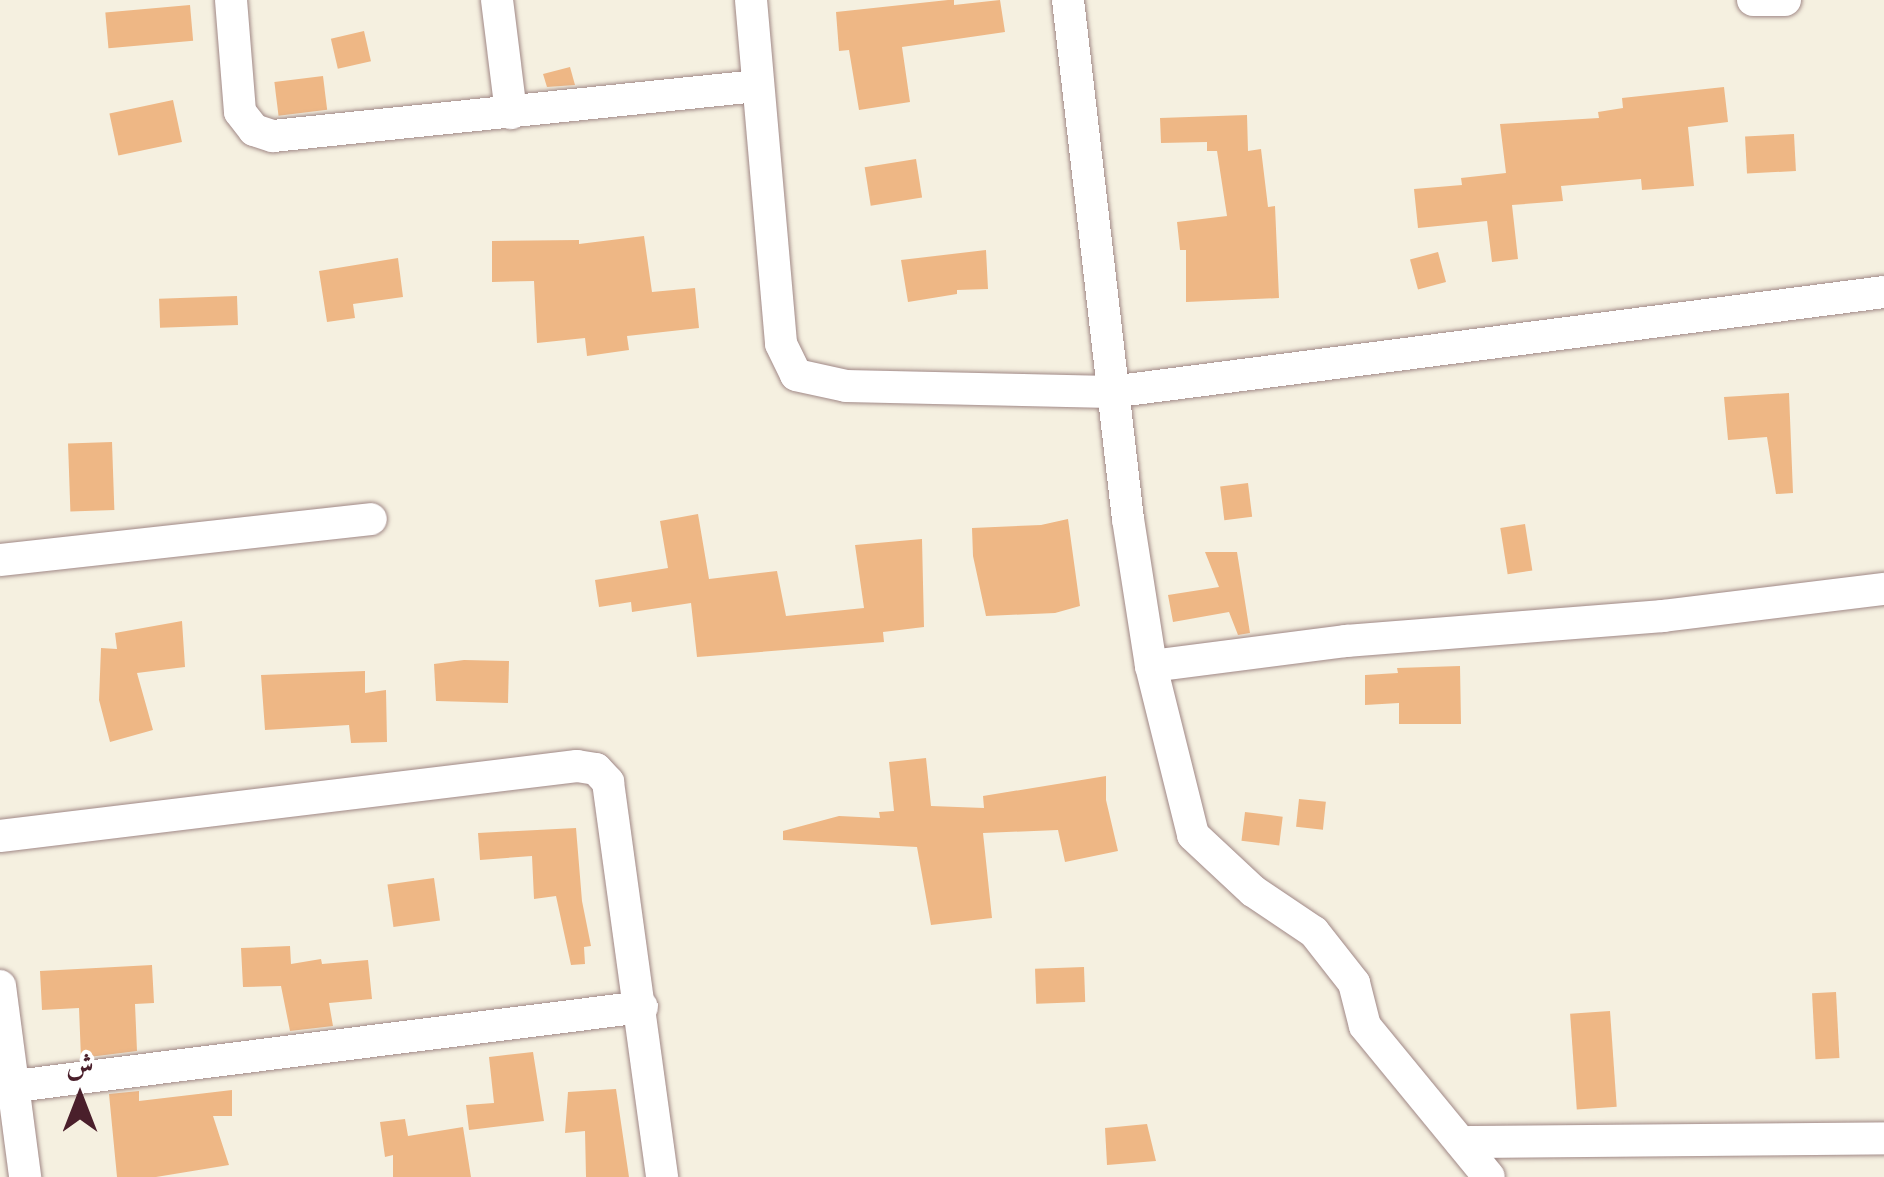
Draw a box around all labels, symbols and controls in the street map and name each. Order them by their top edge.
north arrow [30,1047,130,1147]
text: ش [66,1053,94,1081]

